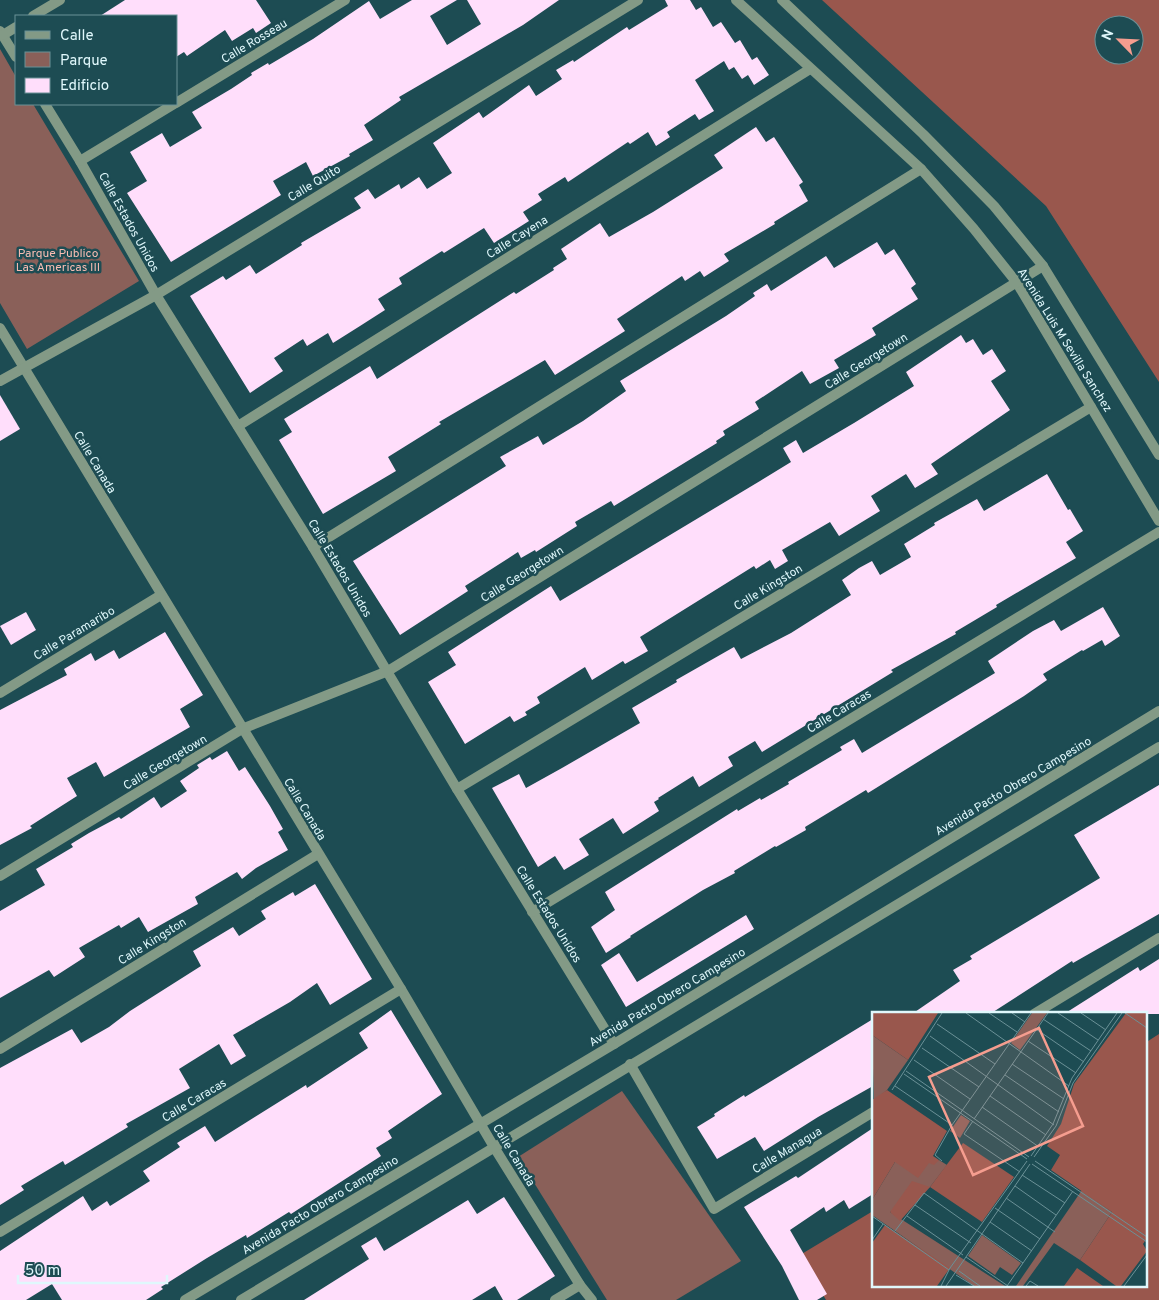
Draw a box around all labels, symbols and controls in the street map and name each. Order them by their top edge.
legend [15,15,178,105]
north arrow [1094,15,1144,65]
street label: Calle Rosseau [218,16,291,68]
text: Calle [60,27,94,46]
text: N [1099,27,1118,43]
text: Parque [60,52,108,71]
text: Edificio [60,77,109,96]
street label: Calle Quito [285,162,344,206]
street label: Calle Estados Unidos [94,170,162,275]
street label: Calle Cayena [484,213,551,263]
park label: Parque Publico Las Americas III [16,246,100,276]
street label: Avenida Luis M Sevilla Sanchez [1013,265,1115,416]
street label: Calle Georgetown [822,330,911,394]
street label: Calle Canada [69,428,119,497]
street label: Calle Estados Unidos [303,516,375,621]
street label: Calle Georgetown [478,543,567,607]
street label: Calle Kingston [731,561,806,615]
street label: Calle Paramaribo [31,603,118,664]
street label: Calle Caracas [804,686,875,737]
street label: Calle Georgetown [121,732,210,794]
street label: Avenida Pacto Obrero Campesino [932,734,1095,840]
street label: Calle Canada [279,775,329,844]
street label: Calle Estados Unidos [512,863,585,966]
street label: Calle Kingston [115,914,190,969]
street label: Avenida Pacto Obrero Campesino [586,945,749,1051]
inset map [872,1012,1146,1288]
street label: Calle Caracas [159,1075,230,1126]
street label: Calle Canada [488,1121,538,1190]
street label: Calle Managua [750,1124,825,1178]
street label: Avenida Pacto Obrero Campesino [239,1153,402,1259]
scale bar [18,1252,166,1284]
text: 50 m [25,1262,60,1281]

